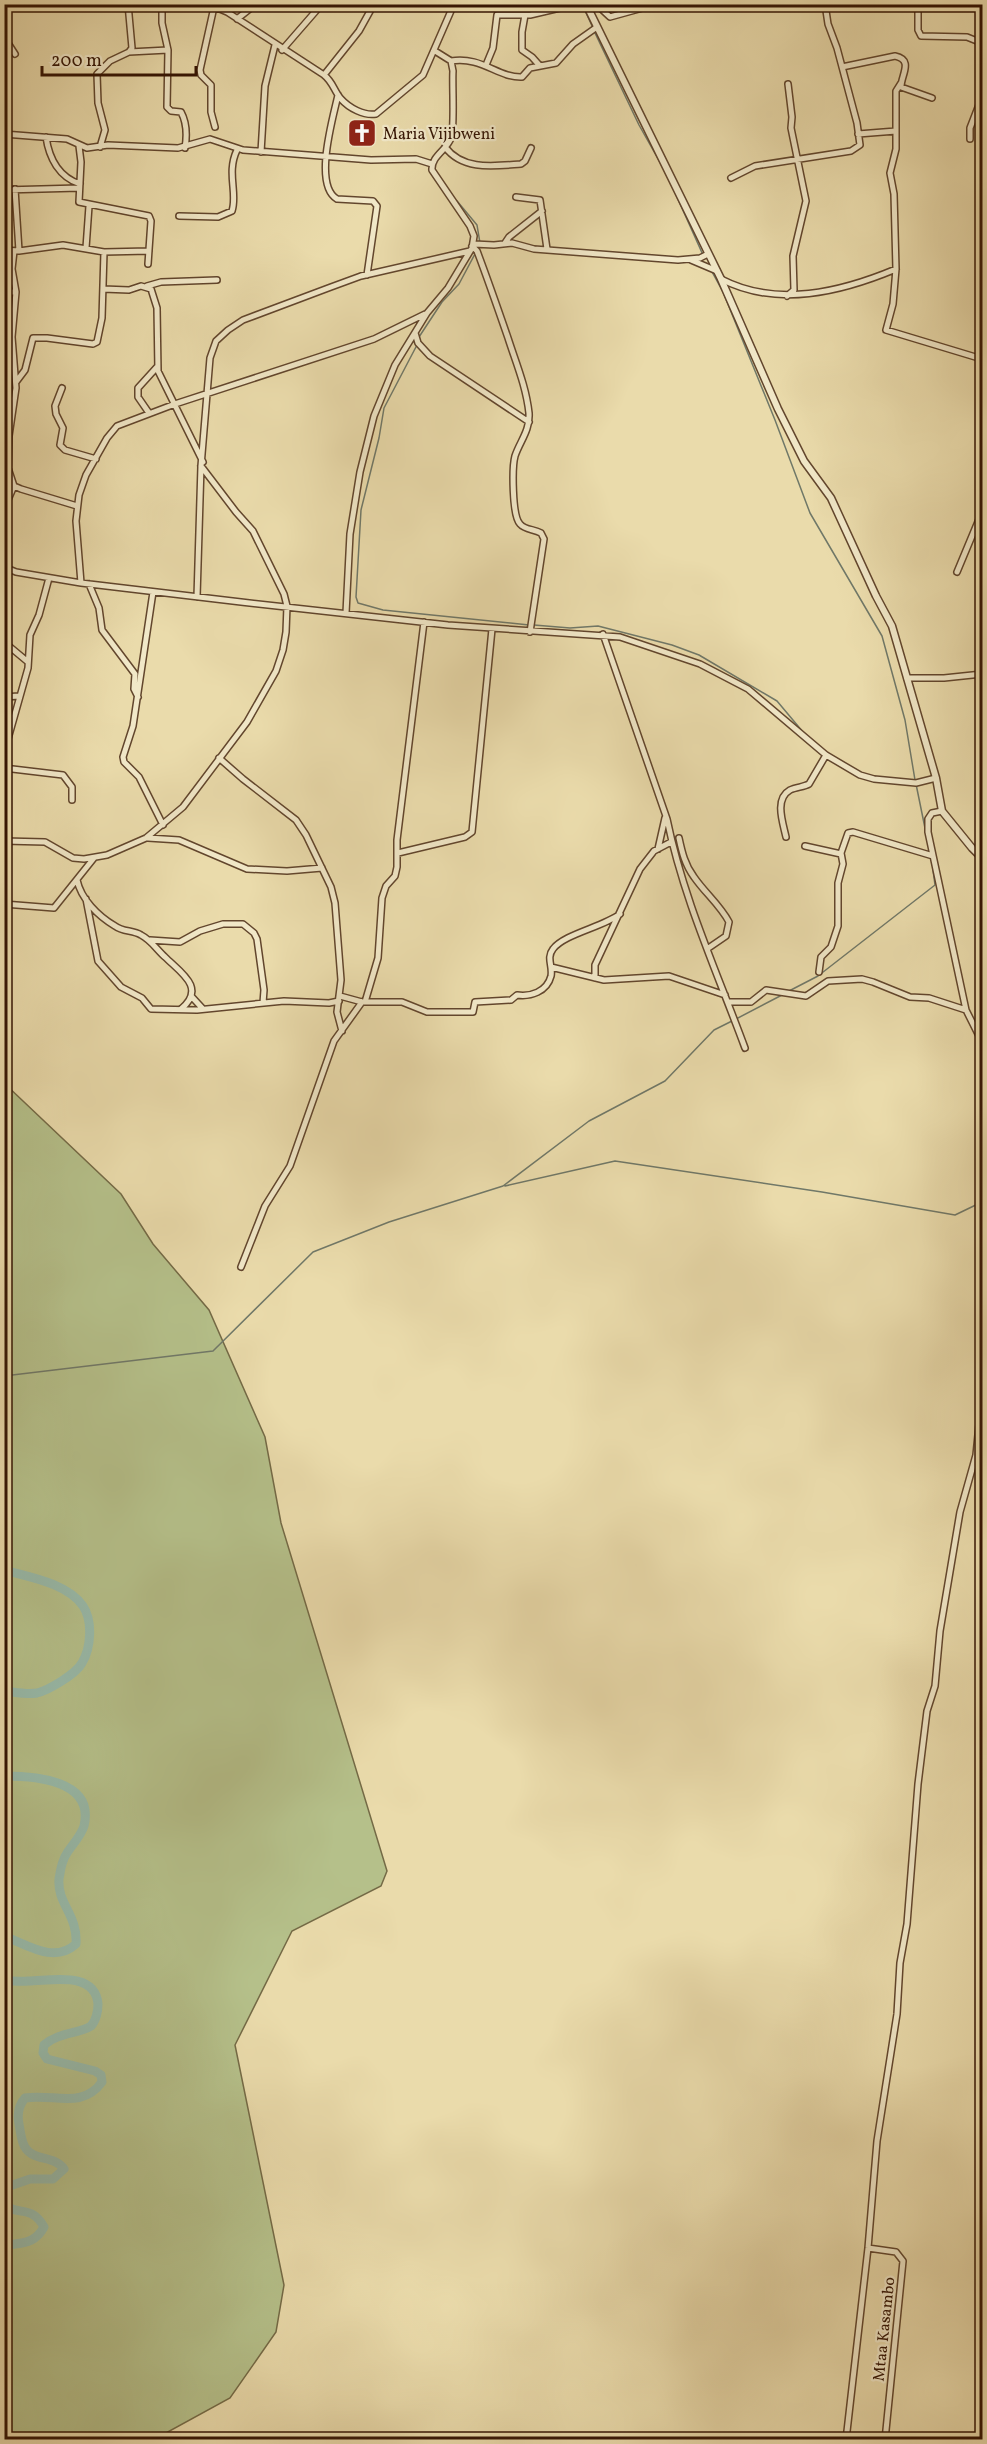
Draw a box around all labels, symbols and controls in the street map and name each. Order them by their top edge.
scale bar [42,39,196,77]
text: 200 m [51,49,102,74]
church icon: Maria Vijibweni [346,117,378,149]
place label: Maria Vijibweni [383,124,495,146]
street label: Mtaa Kasambo [869,2276,901,2382]

